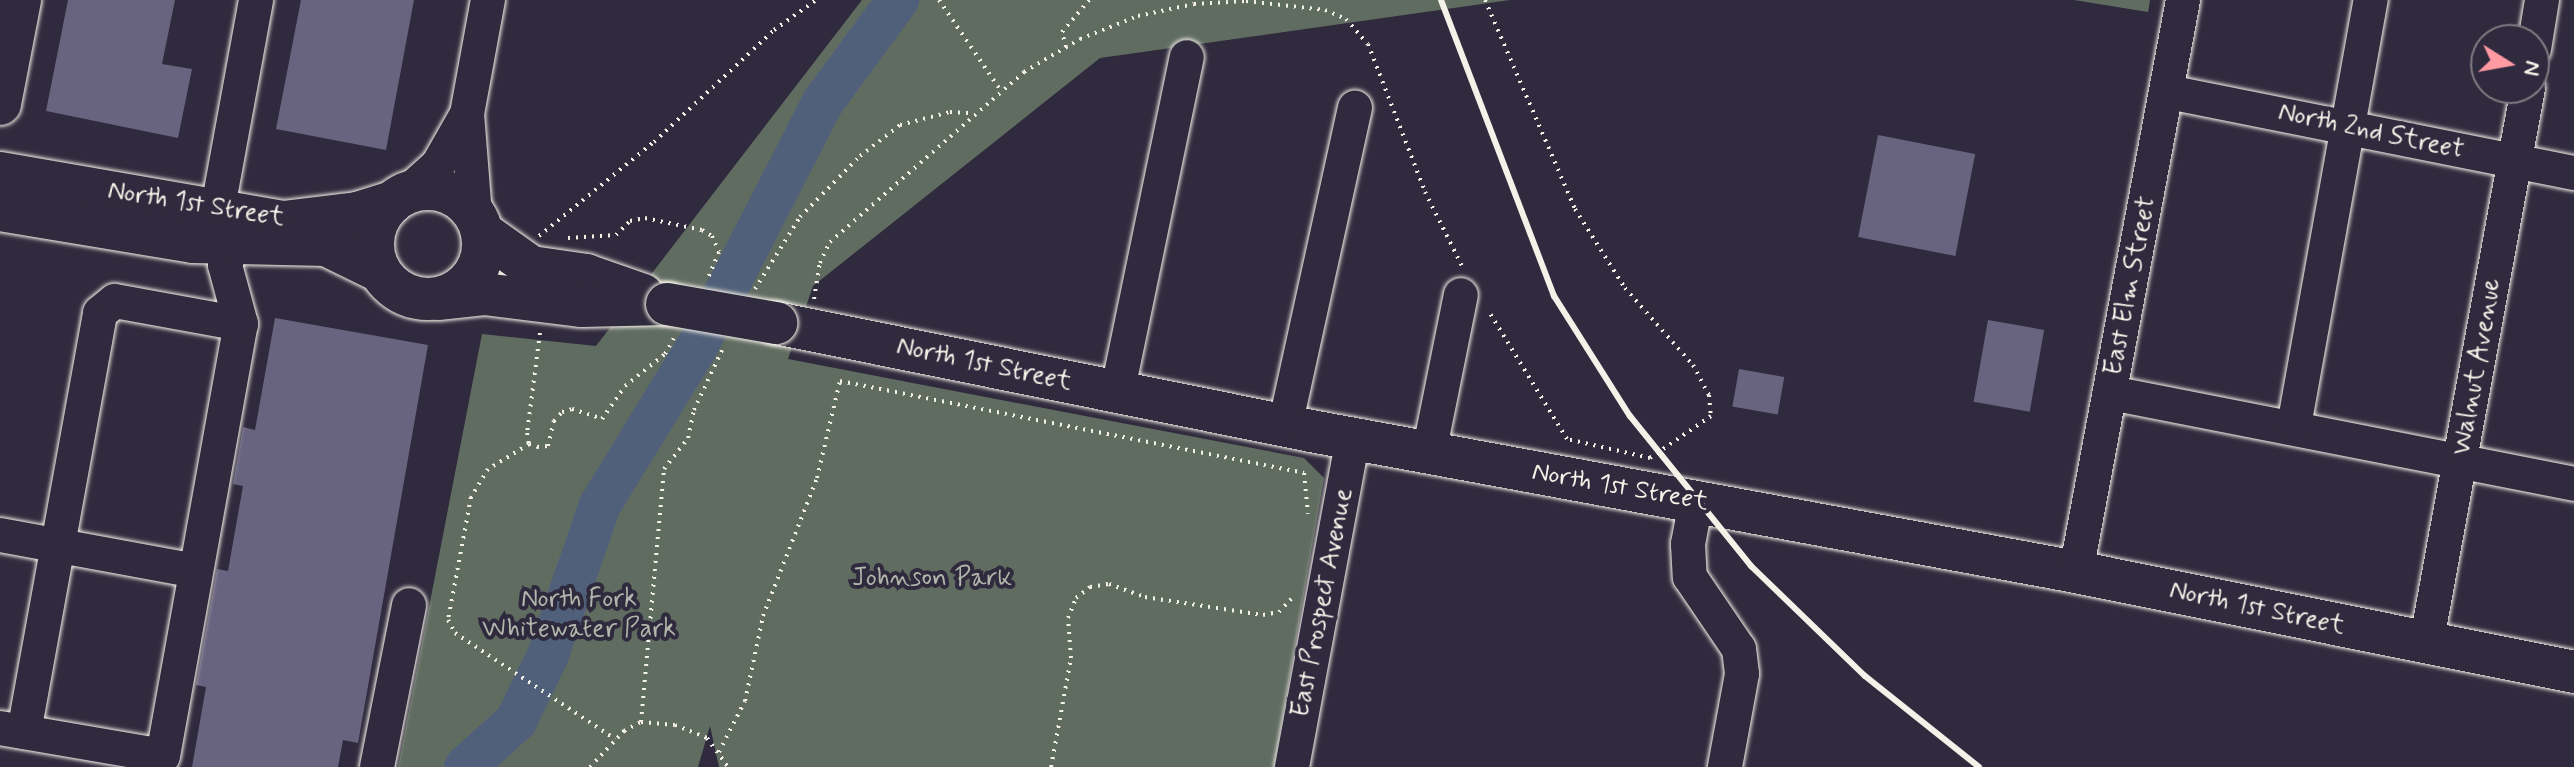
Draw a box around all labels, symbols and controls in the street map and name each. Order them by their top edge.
north arrow [2470,24,2550,104]
text: N [2516,58,2547,78]
street label: North 2nd Street [2276,97,2466,167]
street label: North 1st Street [105,176,287,234]
street label: East Elm Street [2098,194,2164,378]
street label: Walnut Avenue [2447,277,2509,457]
street label: North 1st Street [894,331,1074,399]
street label: North 1st Street [1529,457,1711,519]
street label: East Prospect Avenue [1285,486,1361,720]
park label: Johnson Park [855,563,1009,595]
street label: North 1st Street [2167,575,2347,643]
park label: North Fork Whitewater Park [482,584,676,646]

